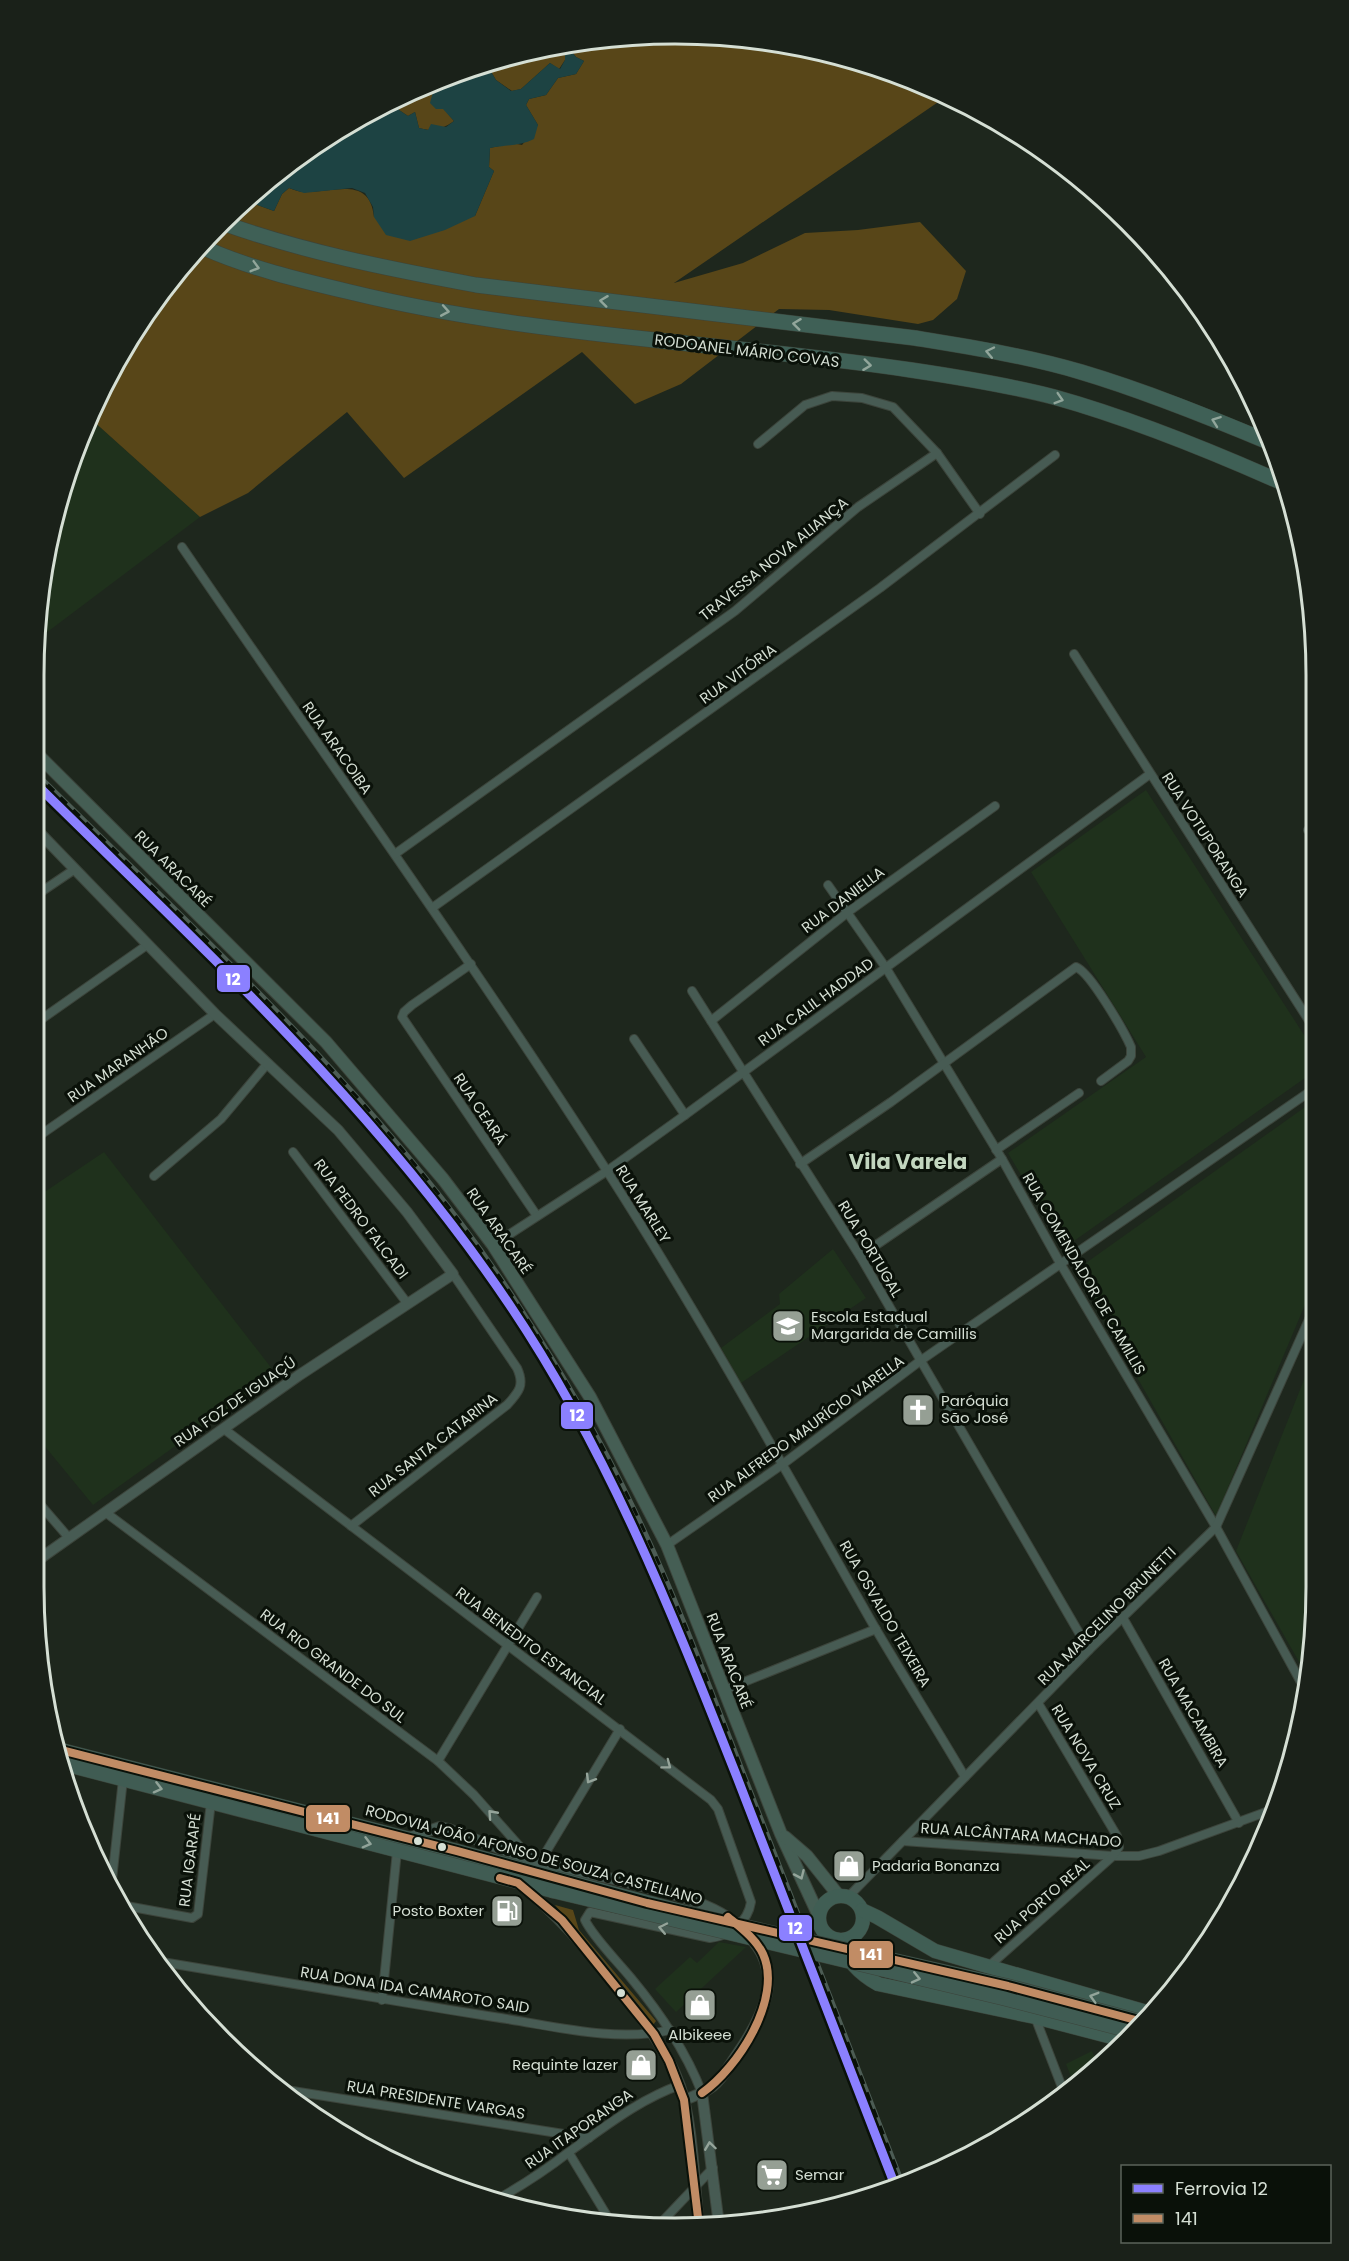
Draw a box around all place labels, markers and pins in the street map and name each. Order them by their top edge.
place label: Escola Estadual Margarida de Camillis [811,1306,977,1344]
school or university icon: Escola Estadual Margarida de Camillis [770,1308,806,1344]
place label: Paróquia São José [941,1390,1009,1428]
church icon: Paróquia São José [900,1392,936,1428]
unlabelled marker [412,1835,424,1847]
unlabelled marker [436,1841,448,1853]
shop icon: Padaria Bonanza [831,1848,867,1884]
place label: Padaria Bonanza [872,1855,1000,1876]
fuel station icon: Posto Boxter [489,1893,525,1929]
place label: Posto Boxter [392,1900,484,1921]
unlabelled marker [615,1987,627,1999]
shop icon: Albikeee [682,1987,718,2023]
place label: Albikeee [668,2024,732,2045]
shop icon: Requinte lazer [623,2047,659,2083]
place label: Requinte lazer [512,2054,618,2075]
supermarket icon: Semar [754,2157,790,2193]
place label: Semar [795,2164,845,2185]

